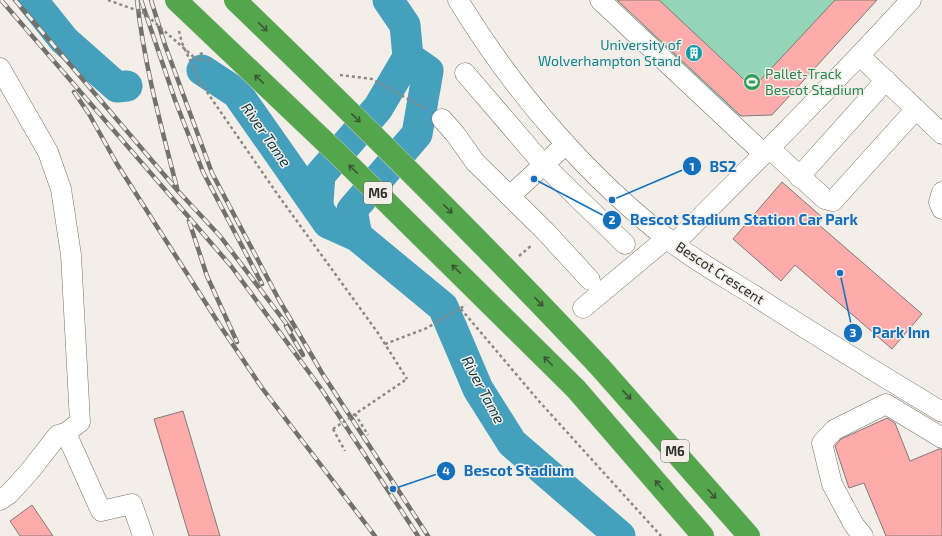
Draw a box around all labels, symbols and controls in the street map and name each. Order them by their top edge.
one-way arrow [258,22,268,32]
place label: University of Wolverhampton Stand [538,36,682,69]
building icon: University of Wolverhampton Stand [684,43,704,63]
place label: Pallet-Track Bescot Stadium [765,65,864,98]
sports icon: Pallet-Track Bescot Stadium [742,72,762,92]
one-way arrow [254,74,264,84]
water label: River Tame [238,99,296,170]
one-way arrow [351,113,361,122]
callout: BS2 [682,153,745,180]
text: BS2 [709,157,737,175]
text: 1 [689,159,695,173]
one-way arrow [348,164,358,174]
road number: M6 [364,182,392,204]
one-way arrow [444,204,453,214]
callout: Bescot Stadium Station Car Park [602,207,866,234]
text: Bescot Stadium Station Car Park [630,210,858,228]
text: 2 [609,212,616,226]
street label: Bescot Crescent [673,238,768,308]
one-way arrow [451,265,461,274]
one-way arrow [535,297,544,307]
callout: Park Inn [843,320,938,347]
text: Park Inn [872,323,930,341]
text: 3 [850,325,857,339]
water label: River Tame [458,352,509,427]
one-way arrow [543,356,553,366]
one-way arrow [622,390,631,401]
road number: M6 [661,440,689,462]
callout: Bescot Stadium [436,458,583,485]
text: Bescot Stadium [464,461,574,479]
text: 4 [442,463,450,477]
one-way arrow [655,480,664,491]
one-way arrow [707,488,716,498]

